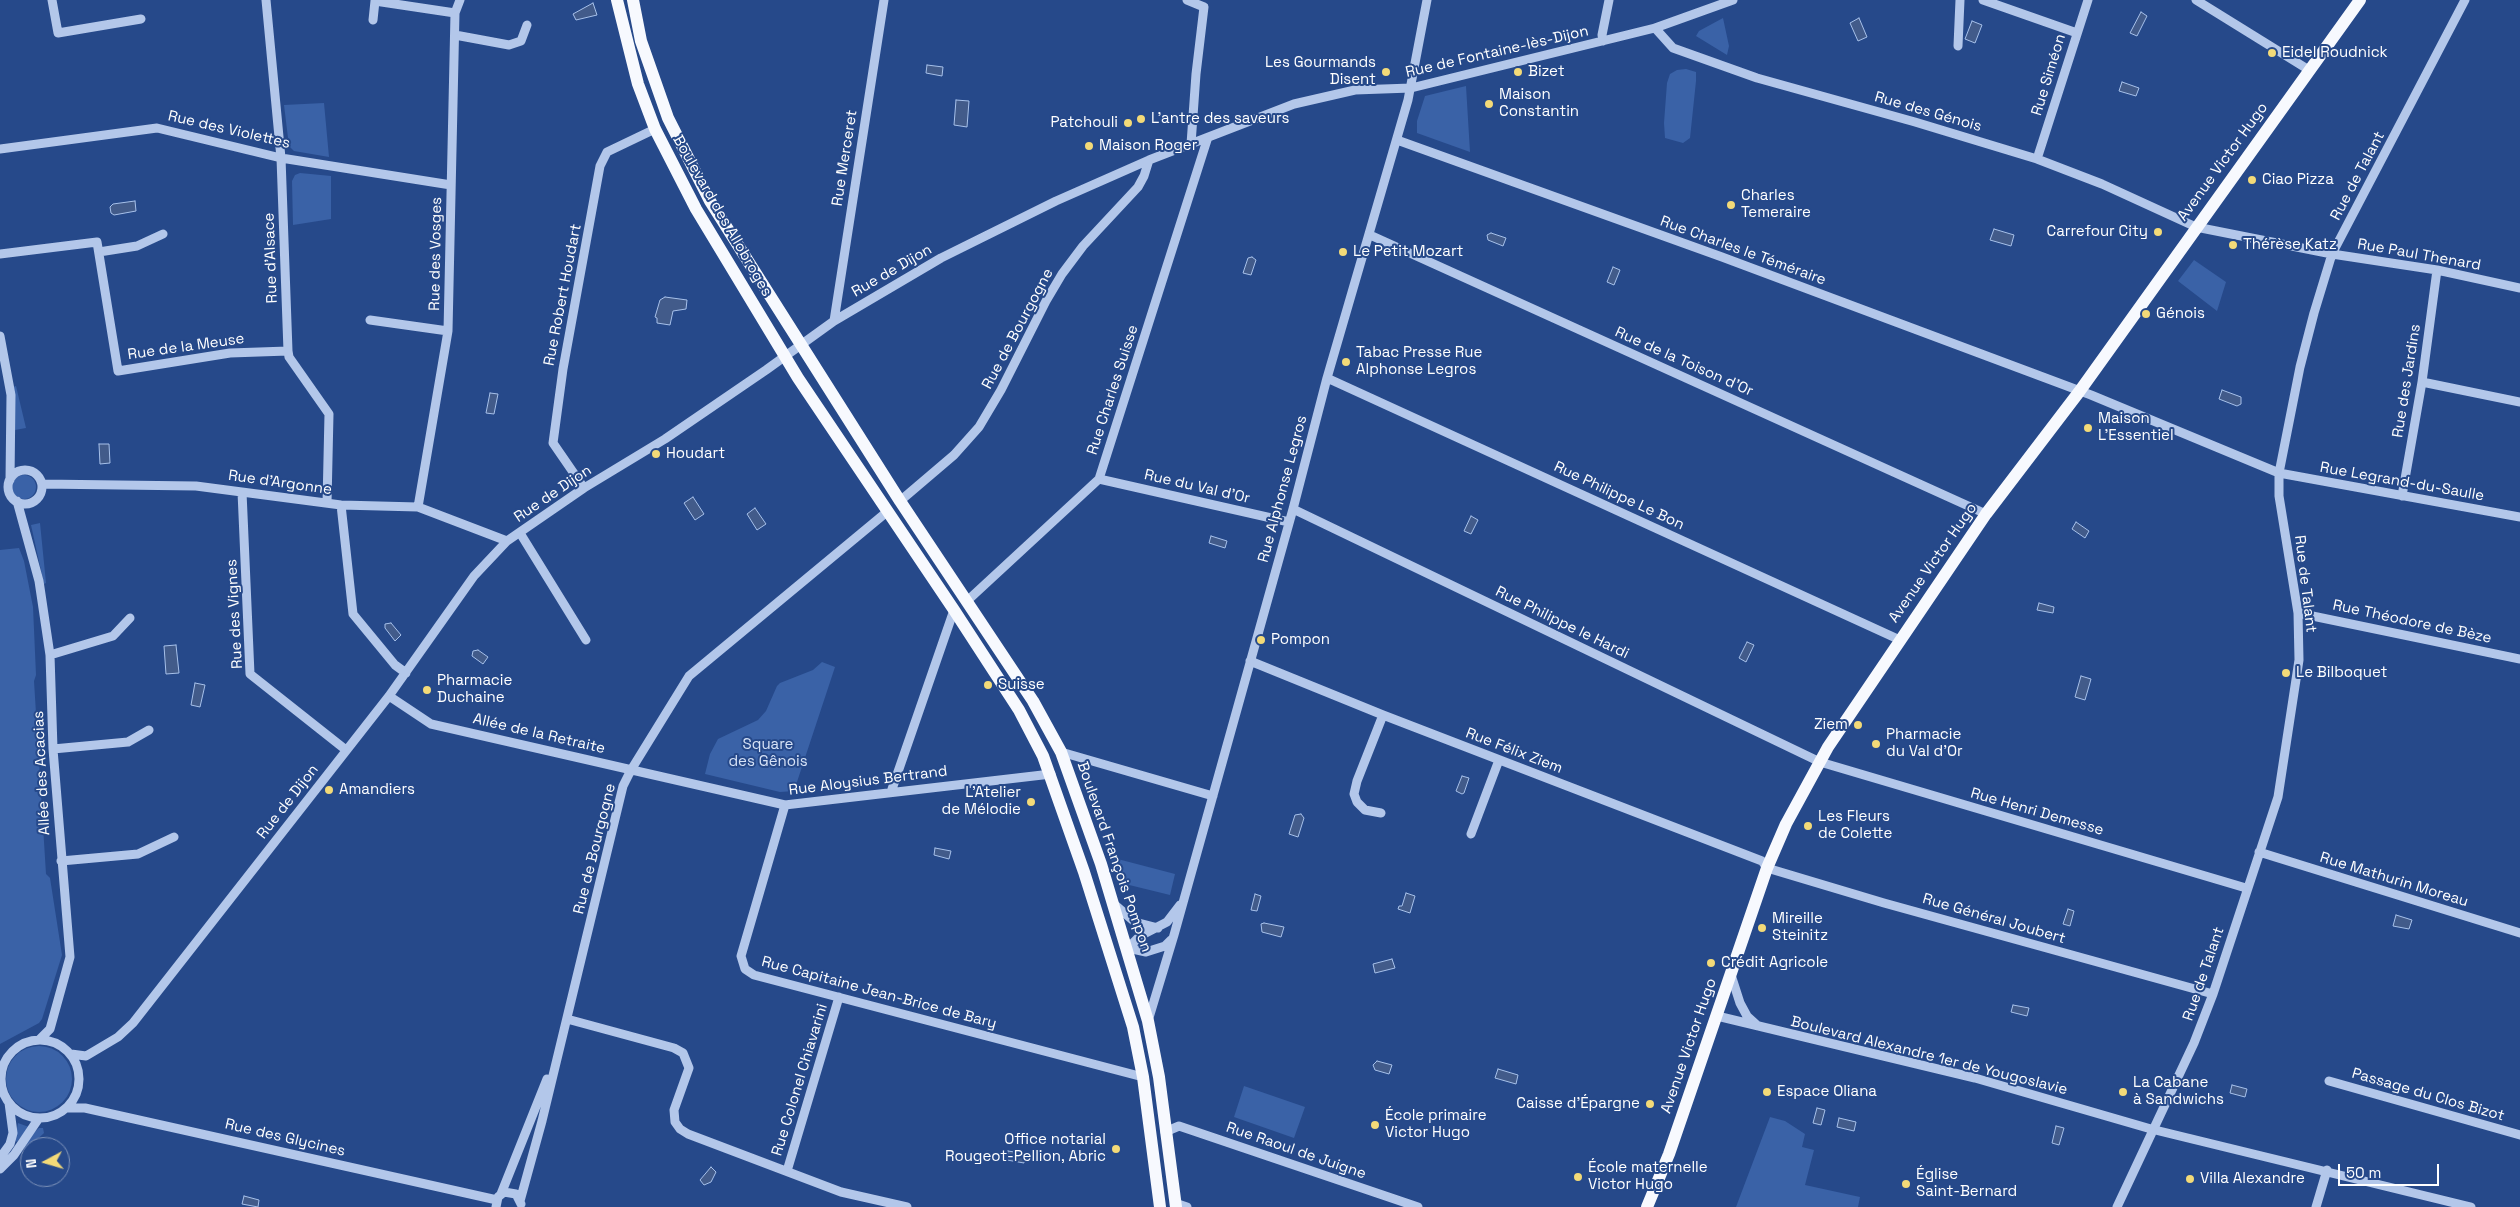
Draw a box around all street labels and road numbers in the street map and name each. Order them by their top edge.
street label: Rue de Fontaine-lès-Dijon [1404,22,1590,82]
street label: Rue Siméon [2028,32,2070,118]
street label: Rue des Génois [1872,88,1984,136]
street label: Avenue Victor Hugo [2174,99,2272,225]
street label: Rue des Violettes [166,107,292,153]
street label: Rue Merceret [828,109,862,207]
street label: Rue de Talant [2327,128,2389,224]
street label: Boulevard des Allobroges [668,132,776,300]
street label: Rue des Vosges [426,197,446,311]
street label: Rue d'Alsace [260,212,282,304]
street label: Rue Charles le Téméraire [1658,213,1828,289]
street label: Rue Robert Houdart [540,223,586,367]
street label: Rue Paul Thenard [2356,235,2482,275]
street label: Rue de Dijon [849,241,935,301]
street label: Rue de Bourgogne [979,266,1057,392]
street label: Rue Charles Suisse [1083,323,1143,457]
street label: Rue de la Toison d'Or [1612,323,1756,401]
street label: Rue des Jardins [2389,323,2425,439]
street label: Rue de la Meuse [126,330,246,364]
street label: Rue Alphonse Legros [1255,413,1311,565]
street label: Rue Philippe Le Bon [1551,458,1687,534]
street label: Rue Legrand-du-Saulle [2318,459,2486,505]
street label: Rue de Dijon [511,461,595,527]
street label: Rue du Val d'Or [1142,466,1252,508]
street label: Rue d'Argonne [227,467,333,499]
street label: Avenue Victor Hugo [1885,500,1981,626]
street label: Rue de Talant [2290,534,2320,634]
street label: Rue des Vignes [223,558,247,670]
street label: Rue Philippe le Hardi [1492,583,1632,663]
street label: Rue Théodore de Bèze [2331,596,2493,648]
street label: Allée des Acacias [30,710,54,836]
street label: Allée de la Retraite [471,710,607,758]
street label: Rue Félix Ziem [1463,724,1565,778]
street label: Boulevard François Pompon [1073,759,1155,955]
street label: Rue de Dijon [253,761,323,843]
street label: Rue Aloysius Bertrand [788,762,948,800]
street label: Rue de Bourgogne [570,782,620,916]
street label: Rue Henri Demesse [1968,784,2106,840]
street label: Rue Mathurin Moreau [2318,849,2470,911]
street label: Rue Général Joubert [1920,890,2068,948]
street label: Rue de Talant [2180,925,2228,1023]
street label: Rue Capitaine Jean-Brice de Bary [759,953,999,1033]
street label: Avenue Victor Hugo [1657,976,1721,1116]
street label: Rue Colonel Chiavarini [768,1002,832,1158]
street label: Boulevard Alexandre 1er de Yougoslavie [1789,1013,2069,1099]
street label: Passage du Clos Bizot [2350,1065,2506,1125]
street label: Rue des Glycines [223,1115,347,1161]
street label: Rue Raoul de Juigne [1224,1119,1368,1183]

